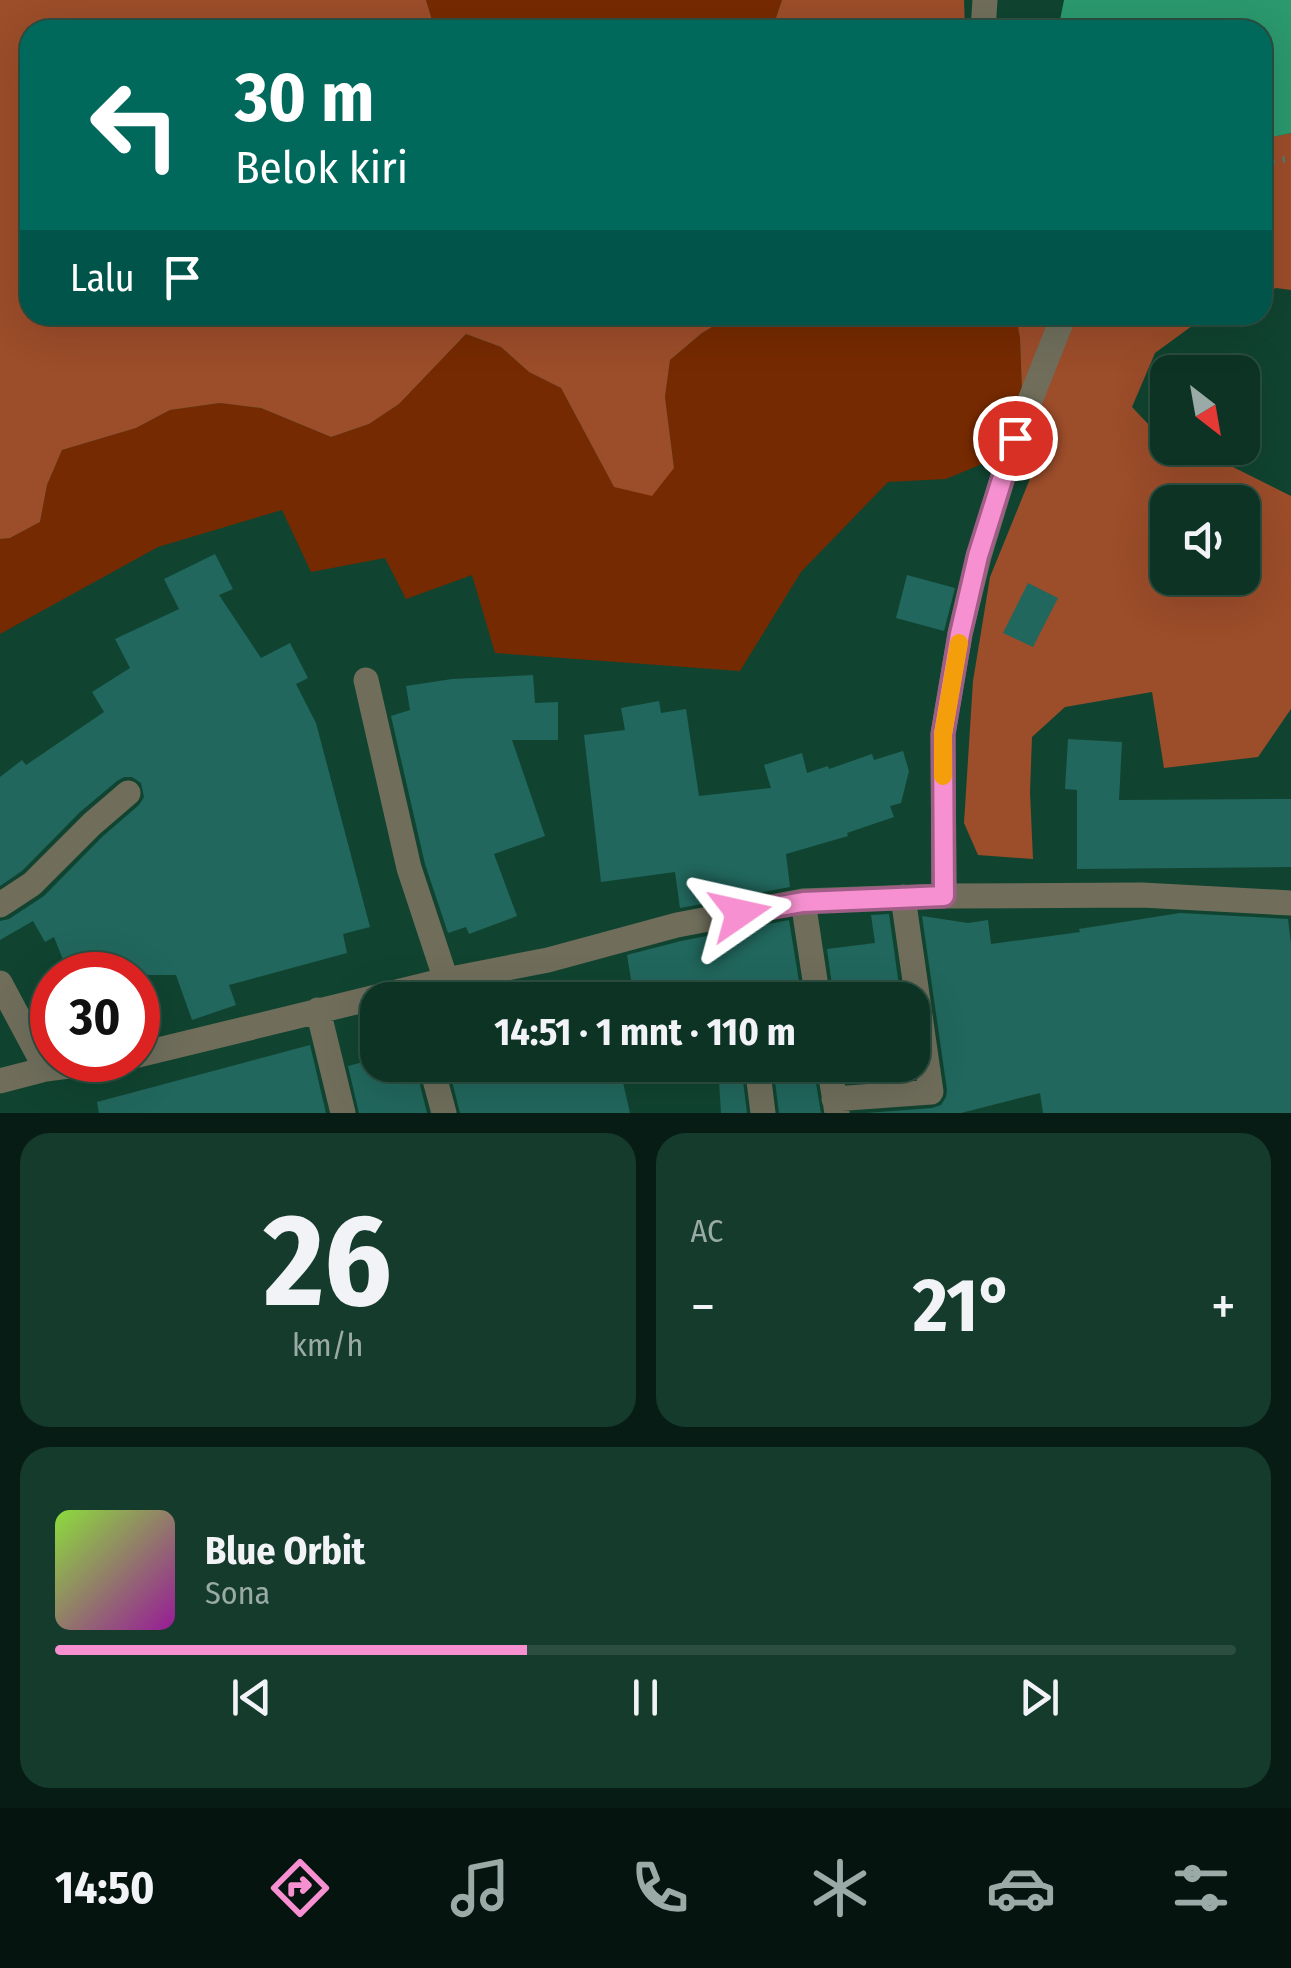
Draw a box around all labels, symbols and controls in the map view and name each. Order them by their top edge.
text: 30 m [235,56,374,140]
icon: left [70,60,200,190]
text: Belok kiri [235,141,408,195]
icon: arrive [155,250,210,305]
text: Lalu [70,255,135,301]
north arrow [1150,355,1260,465]
map controls [1150,355,1260,595]
pin [973,396,1058,481]
icon: arrive [988,411,1043,466]
button: sound [1150,485,1260,595]
position arrow [688,861,792,965]
speed limit sign: 30 [30,952,160,1082]
text: 14:51 · 1 mnt · 110 m [494,1009,796,1055]
text: 26 [264,1183,392,1339]
text: AC [691,1212,723,1250]
text: 21° [913,1261,1013,1351]
text: − [691,1274,715,1340]
text: + [1211,1274,1236,1340]
text: km/h [292,1326,363,1364]
text: Blue Orbit [205,1528,365,1574]
text: Sona [205,1574,270,1612]
icon: previous [224,1670,279,1725]
icon: pause [618,1670,673,1725]
icon: next [1012,1670,1067,1725]
icon: directions [265,1853,335,1923]
icon: music [445,1853,515,1923]
icon: phone [625,1853,695,1923]
icon: climate [805,1853,875,1923]
icon: car [986,1853,1056,1923]
icon: filters [1166,1853,1236,1923]
text: 14:50 [55,1861,155,1915]

